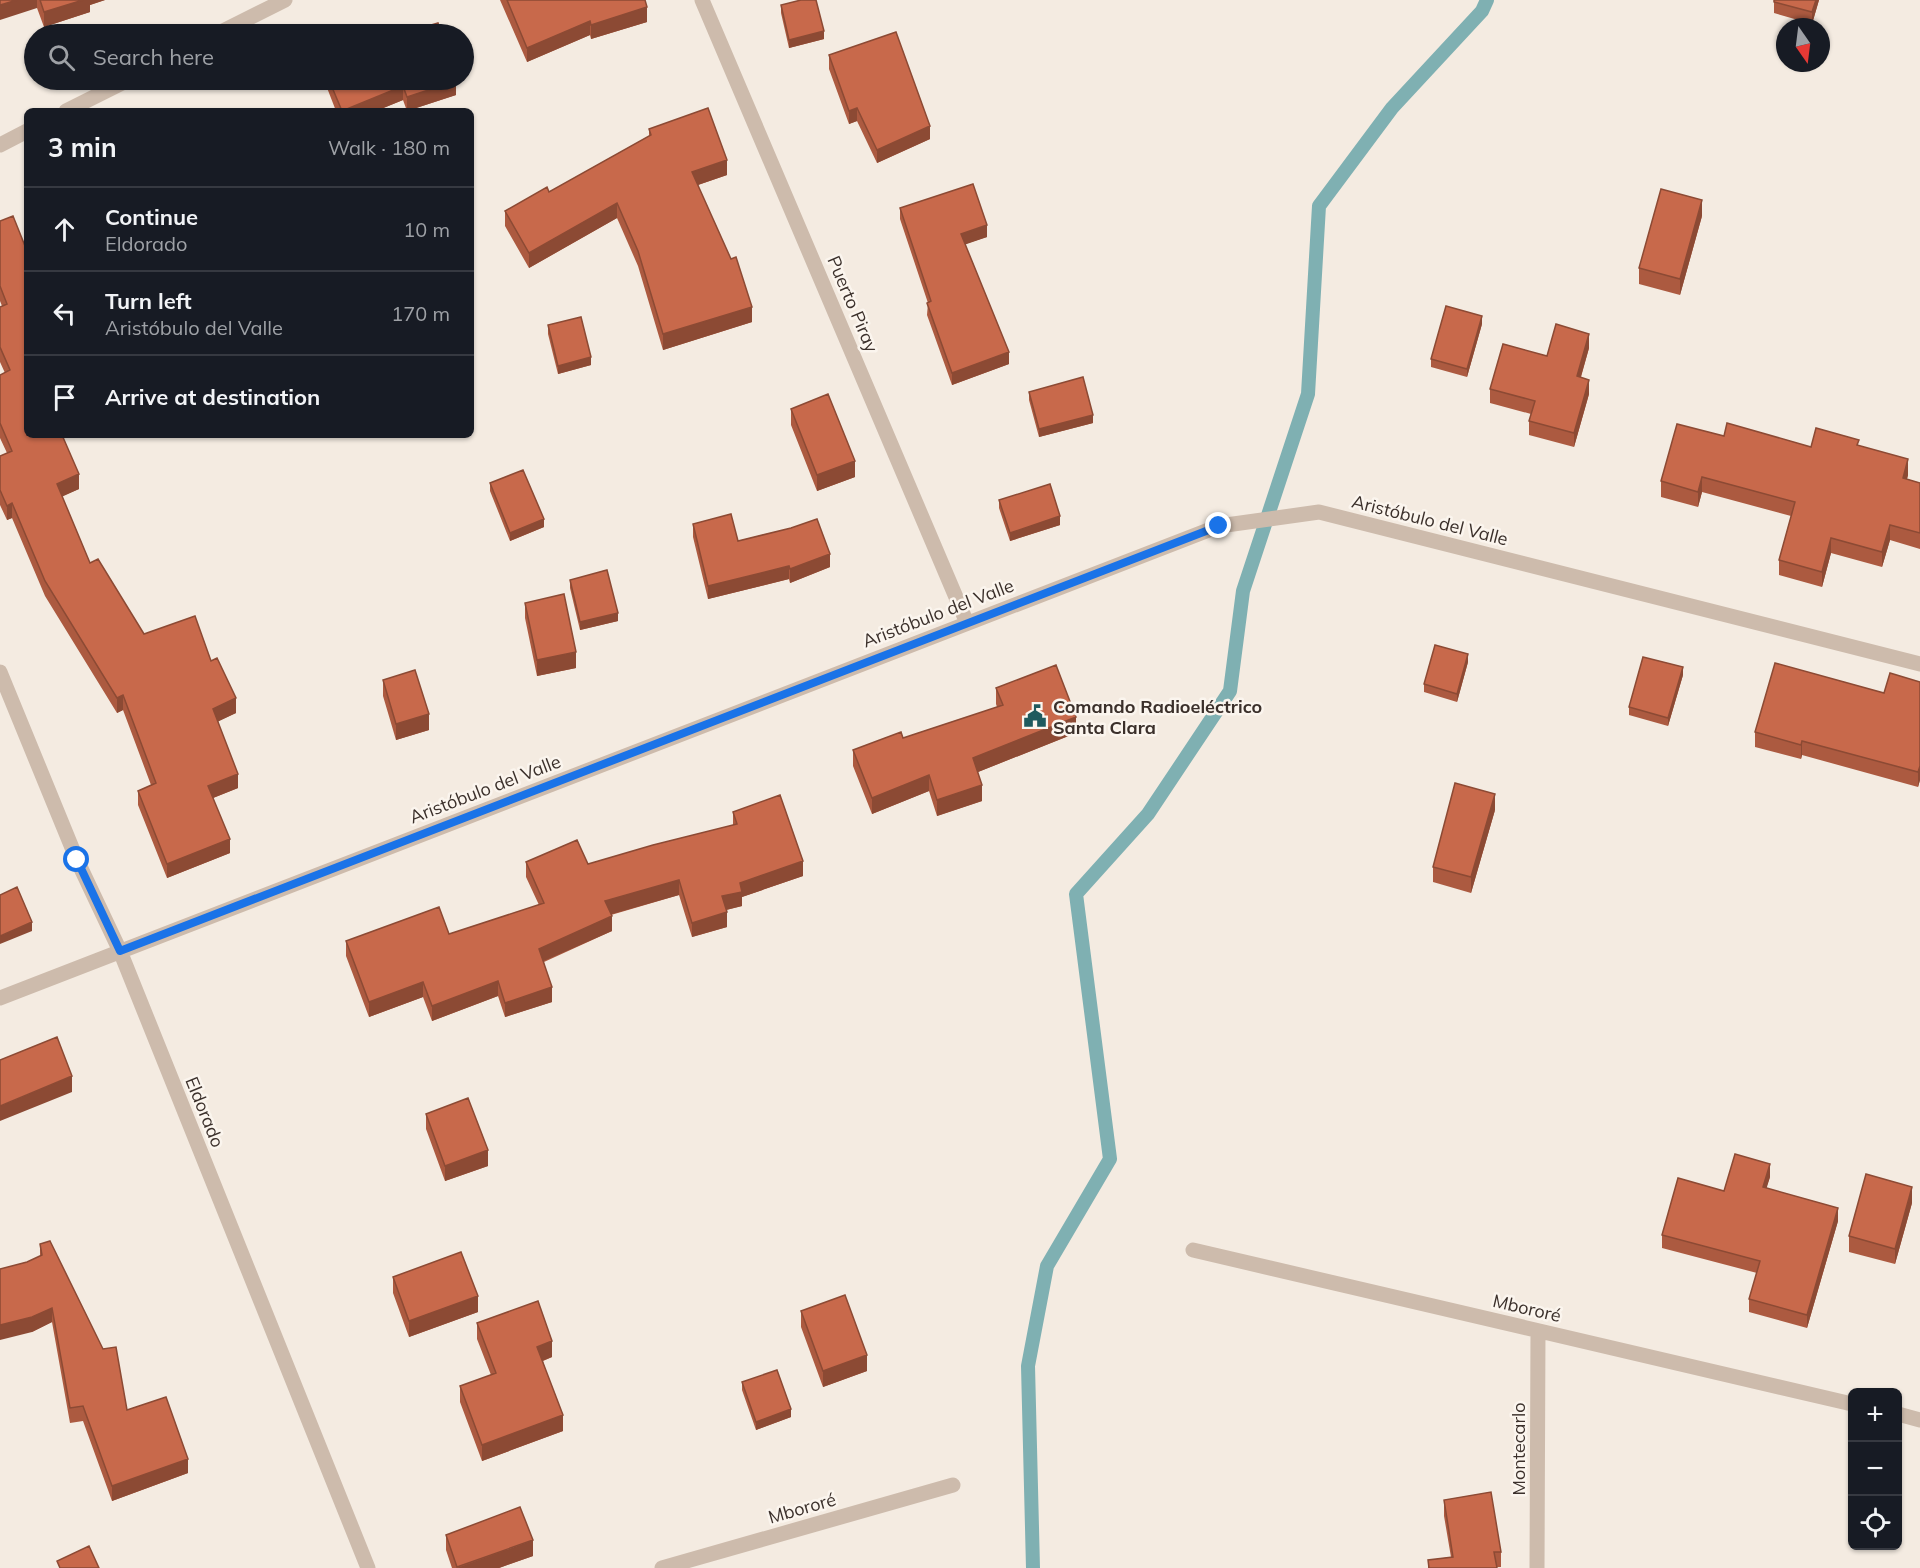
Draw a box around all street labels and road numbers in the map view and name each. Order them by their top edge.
street label: Puerto Piray [822,252,884,356]
street label: Aristóbulo del Valle [1350,489,1510,551]
street label: Aristóbulo del Valle [859,574,1017,652]
street label: Aristóbulo del Valle [406,750,564,828]
street label: Eldorado [180,1073,230,1151]
street label: Mbororé [1491,1289,1563,1327]
street label: Montecarlo [1507,1402,1530,1496]
street label: Mbororé [765,1487,839,1529]

